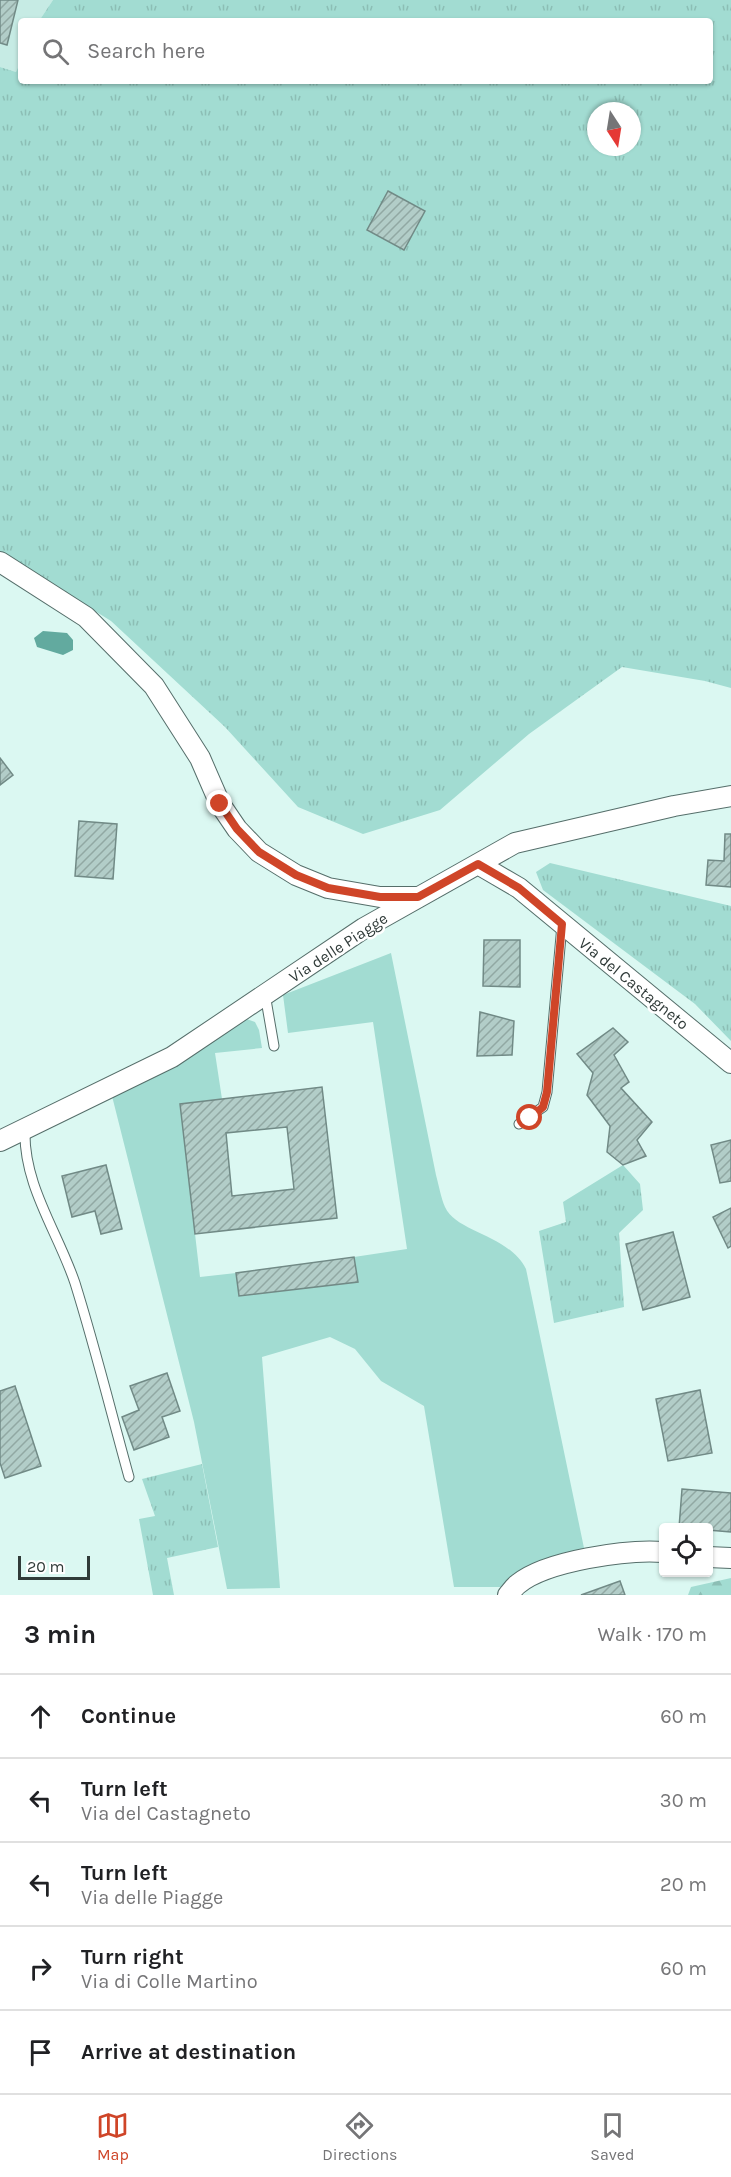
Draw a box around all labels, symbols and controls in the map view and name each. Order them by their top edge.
search box [18,18,713,84]
icon: search [39,35,72,68]
text: Search here [87,38,205,64]
north arrow [587,102,641,156]
route end [206,790,232,816]
street label: Via delle Piagge [285,908,391,986]
street label: Via del Castagneto [575,933,692,1034]
route start [516,1104,542,1130]
map controls [659,1523,713,1577]
button: locate [659,1523,713,1577]
scale bar [18,1553,90,1580]
text: 20 m [27,1557,65,1576]
text: 3 min [24,1619,96,1650]
text: Walk · 170 m [597,1623,707,1646]
icon: ahead [24,1700,57,1733]
text: Continue [81,1703,176,1729]
text: 60 m [660,1705,707,1728]
text: Turn left [81,1776,168,1802]
icon: left [24,1784,57,1817]
text: 30 m [660,1789,707,1812]
text: Via del Castagneto [81,1802,251,1825]
text: Turn left [81,1860,168,1886]
icon: left [24,1868,57,1901]
text: 20 m [660,1873,707,1896]
text: Via delle Piagge [81,1886,223,1909]
text: Turn right [81,1944,184,1970]
icon: right [24,1952,57,1985]
text: 60 m [660,1957,707,1980]
text: Via di Colle Martino [81,1970,258,1993]
icon: arrive [24,2036,57,2069]
text: Arrive at destination [81,2039,296,2065]
tab: Map [96,2109,129,2164]
tab: Directions [322,2109,397,2164]
tab: Saved [590,2109,635,2164]

